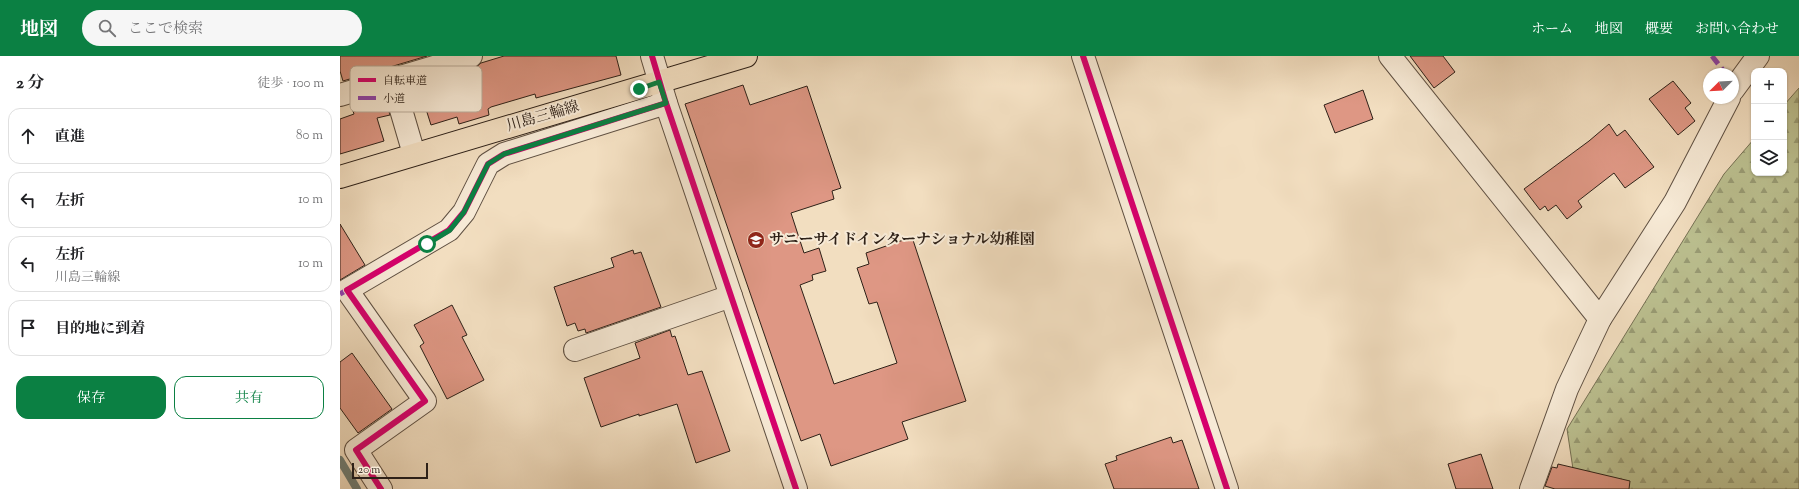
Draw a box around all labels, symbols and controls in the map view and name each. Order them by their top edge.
search box [82,10,362,46]
text: 地図 [20,17,58,44]
icon: search [96,17,118,39]
text: ここで検索 [128,19,203,40]
text: ホーム [1531,20,1573,40]
text: 地図 [1595,20,1623,40]
text: 概要 [1645,20,1673,40]
text: お問い合わせ [1695,20,1779,40]
legend [350,66,482,112]
north arrow [1703,68,1739,104]
map controls [1751,68,1787,176]
button: + [1751,68,1787,104]
text: 2 分 [16,72,45,96]
text: 自転車道 [383,73,427,89]
text: 徒歩 · 100 m [258,75,324,93]
route end [630,80,648,98]
text: 小道 [383,91,405,107]
street label: 川島三輪線 [504,97,582,137]
button: − [1751,104,1787,140]
icon: ahead [17,125,39,147]
text: 直進 [55,127,85,148]
text: 80 m [296,127,323,145]
button: layers [1751,140,1787,176]
icon: left [17,189,39,211]
text: 左折 [55,191,85,212]
text: 10 m [298,191,323,209]
school or university icon: サニーサイドインターナショナル幼稚園 [746,230,766,250]
place label: サニーサイドインターナショナル幼稚園 [769,230,1035,251]
route start [418,235,436,253]
text: 左折 [55,245,85,266]
icon: left [17,253,39,275]
text: 10 m [298,255,323,273]
text: 川島三輪線 [55,269,120,287]
icon: arrive [17,317,39,339]
text: 目的地に到着 [55,319,145,340]
button: 保存 [16,376,166,419]
button: 共有 [174,376,324,419]
scale bar [352,461,428,480]
text: 20 m [358,462,380,478]

